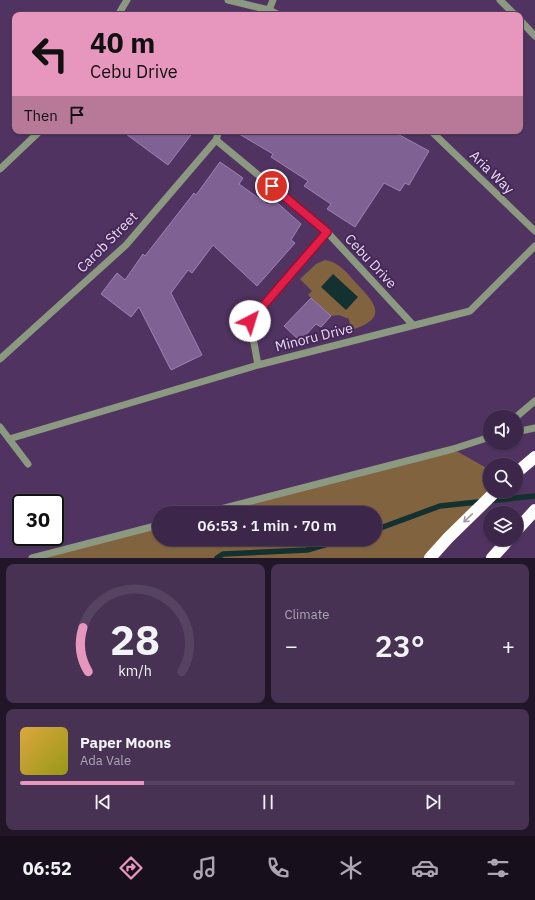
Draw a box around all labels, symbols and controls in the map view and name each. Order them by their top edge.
text: 40 m [90,24,155,61]
icon: left [24,28,76,80]
text: Cebu Drive [90,60,178,83]
icon: arrive [66,104,88,126]
text: Then [24,106,58,125]
street label: Aria Way [466,146,518,198]
pin [255,169,289,203]
icon: arrive [261,175,283,197]
street label: Carob Street [73,208,141,276]
street label: Cebu Drive [341,230,401,292]
position arrow [229,300,271,342]
street label: Minoru Drive [273,319,355,355]
map controls [483,410,523,546]
button: sound [483,410,523,450]
button: search [483,458,523,498]
speed limit sign: 30 [12,494,64,546]
button: layers [483,506,523,546]
one-way arrow [463,513,473,523]
text: 06:53 · 1 min · 70 m [197,516,337,535]
text: Climate [285,606,329,623]
text: 28 [110,611,160,665]
text: 23° [375,626,425,665]
text: − [285,631,298,660]
text: + [502,631,515,660]
text: km/h [118,660,152,679]
text: Paper Moons [80,733,171,752]
text: Ada Vale [80,752,131,769]
icon: previous [92,791,114,813]
icon: pause [257,791,279,813]
icon: next [422,791,444,813]
icon: directions [117,854,145,882]
icon: music [191,854,219,882]
icon: phone [264,854,292,882]
icon: climate [337,854,365,882]
icon: car [411,854,439,882]
icon: filters [484,854,512,882]
text: 06:52 [23,857,72,880]

